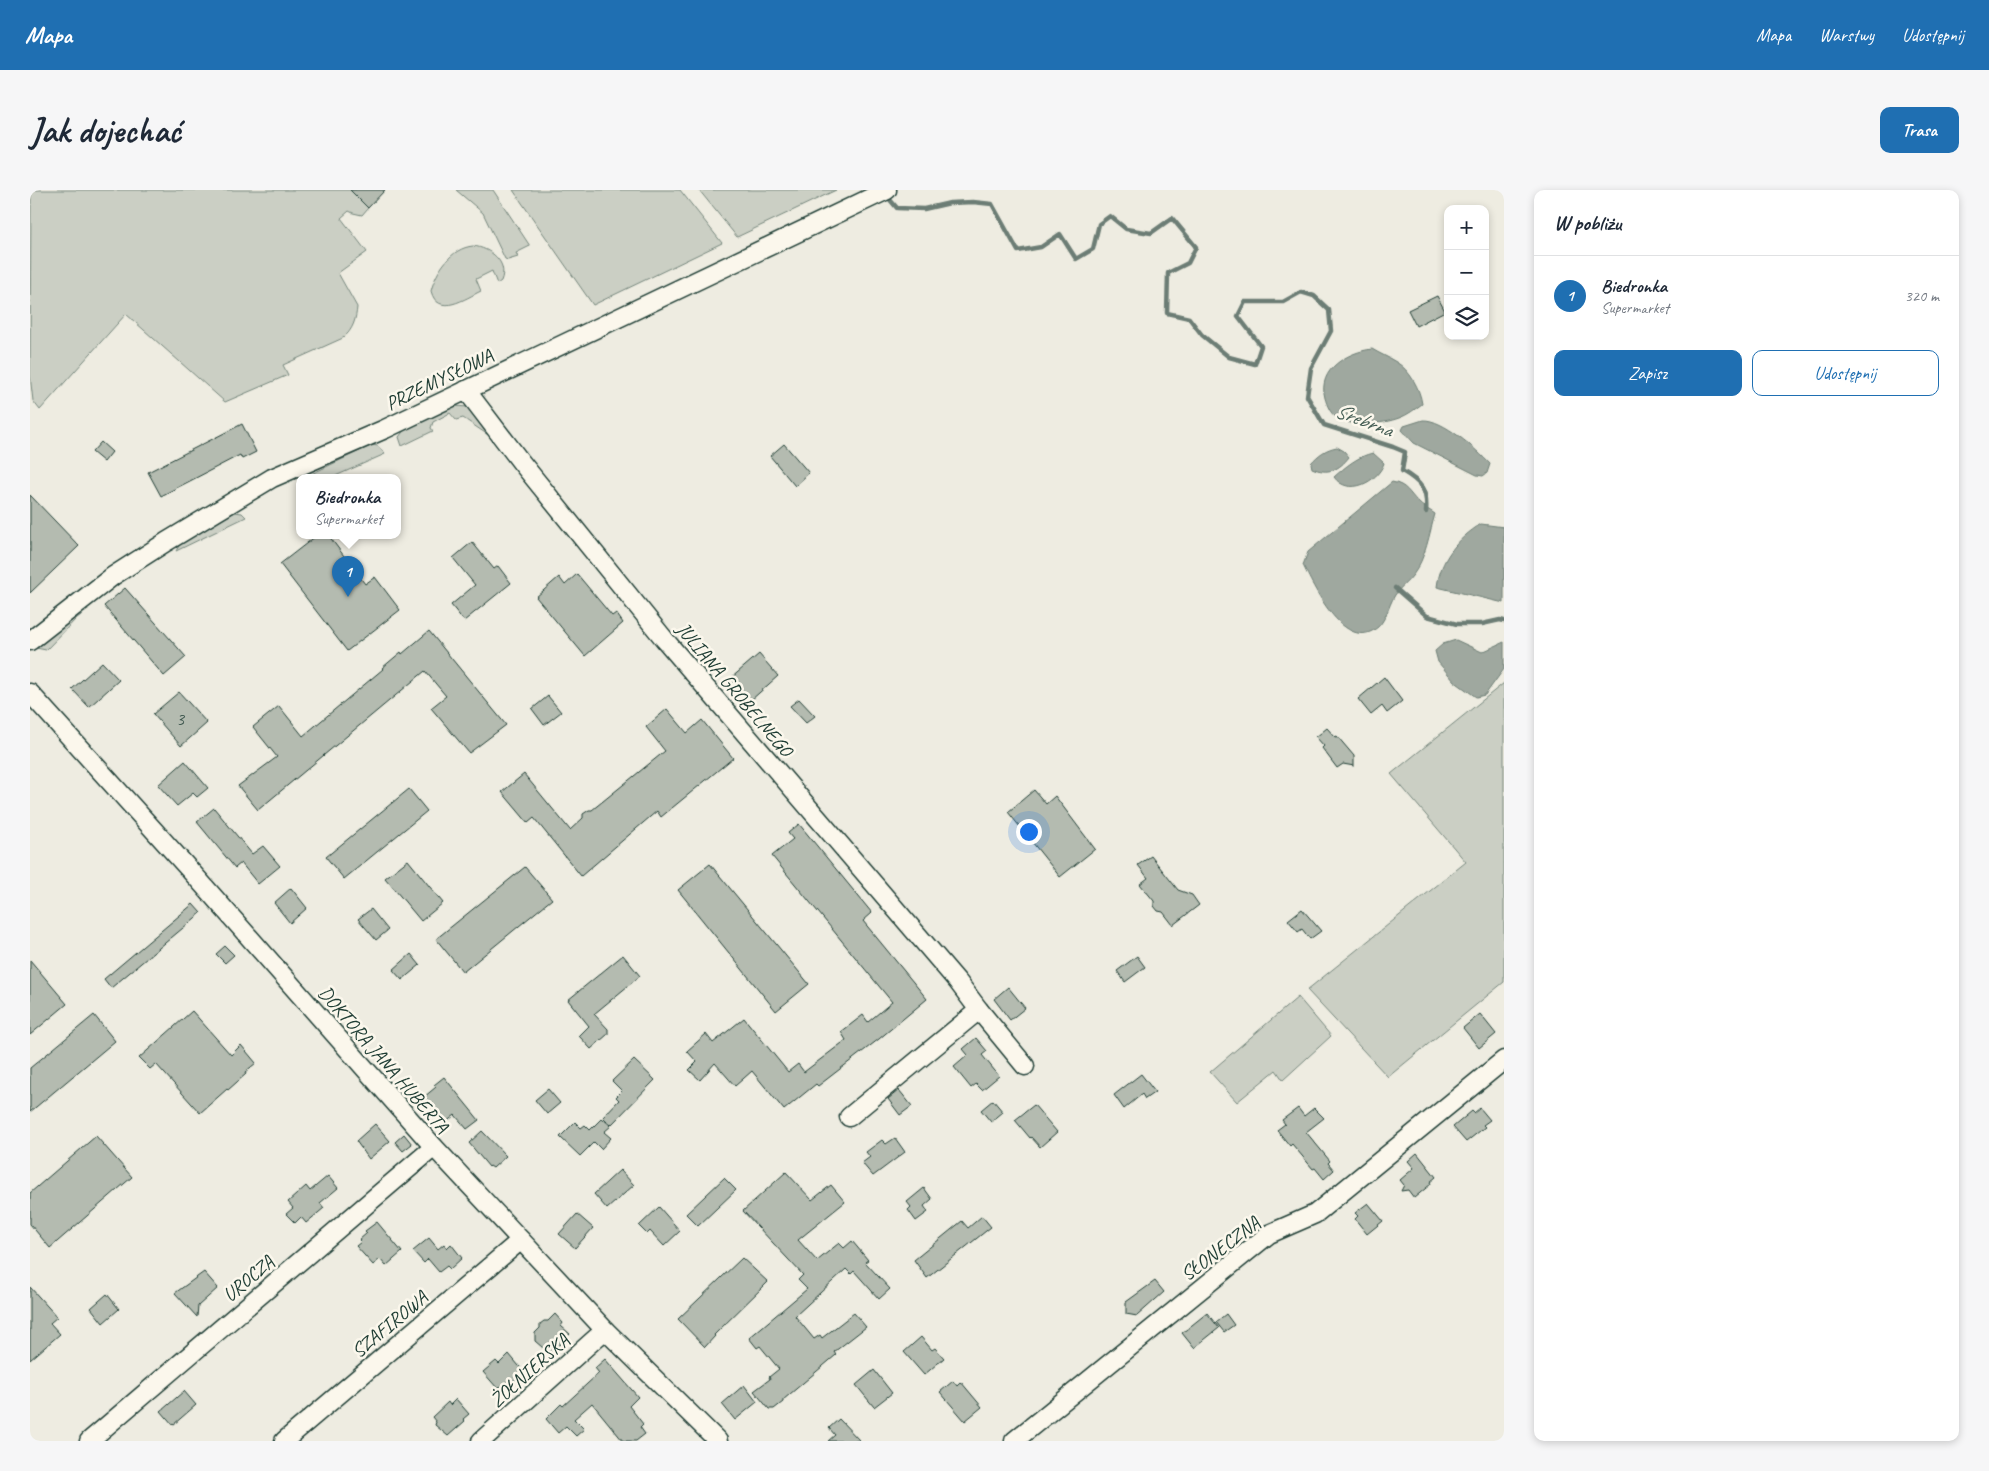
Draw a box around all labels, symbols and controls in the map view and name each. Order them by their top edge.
text: Mapa [25,20,72,50]
text: Mapa [1756,24,1791,46]
text: Warstwy [1819,24,1874,46]
text: Udostępnij [1902,24,1964,46]
button: Trasa [1880,107,1959,153]
text: Jak dojechać [30,108,181,153]
map controls [1444,205,1489,340]
button: + [1444,205,1489,250]
text: W pobliżu [1554,210,1621,236]
button: − [1444,250,1489,295]
text: Biedronka [1601,274,1667,298]
text: 1 [1566,286,1574,306]
text: 320 m [1905,286,1939,306]
button: layers [1444,295,1489,340]
text: Supermarket [1601,298,1669,318]
street label: PRZEMYSŁOWA [381,342,498,416]
button: Zapisz [1554,350,1742,396]
button: Udostępnij [1752,350,1939,396]
water label: Srebrna [1332,397,1399,444]
popup [296,474,401,539]
text: Biedronka [314,485,380,509]
text: Supermarket [314,509,383,529]
pin: 1 [332,556,364,597]
street label: JULIANA GROBELNEGO [670,616,800,763]
house number: 3 [176,708,186,730]
your location [1016,819,1042,845]
street label: DOKTORA JANA HUBERTA [313,981,455,1139]
street label: SŁONECZNA [1176,1210,1266,1286]
street label: UROCZA [218,1249,280,1307]
street label: SZAFIROWA [346,1285,433,1363]
street label: ŻOŁNIERSKA [484,1327,575,1413]

